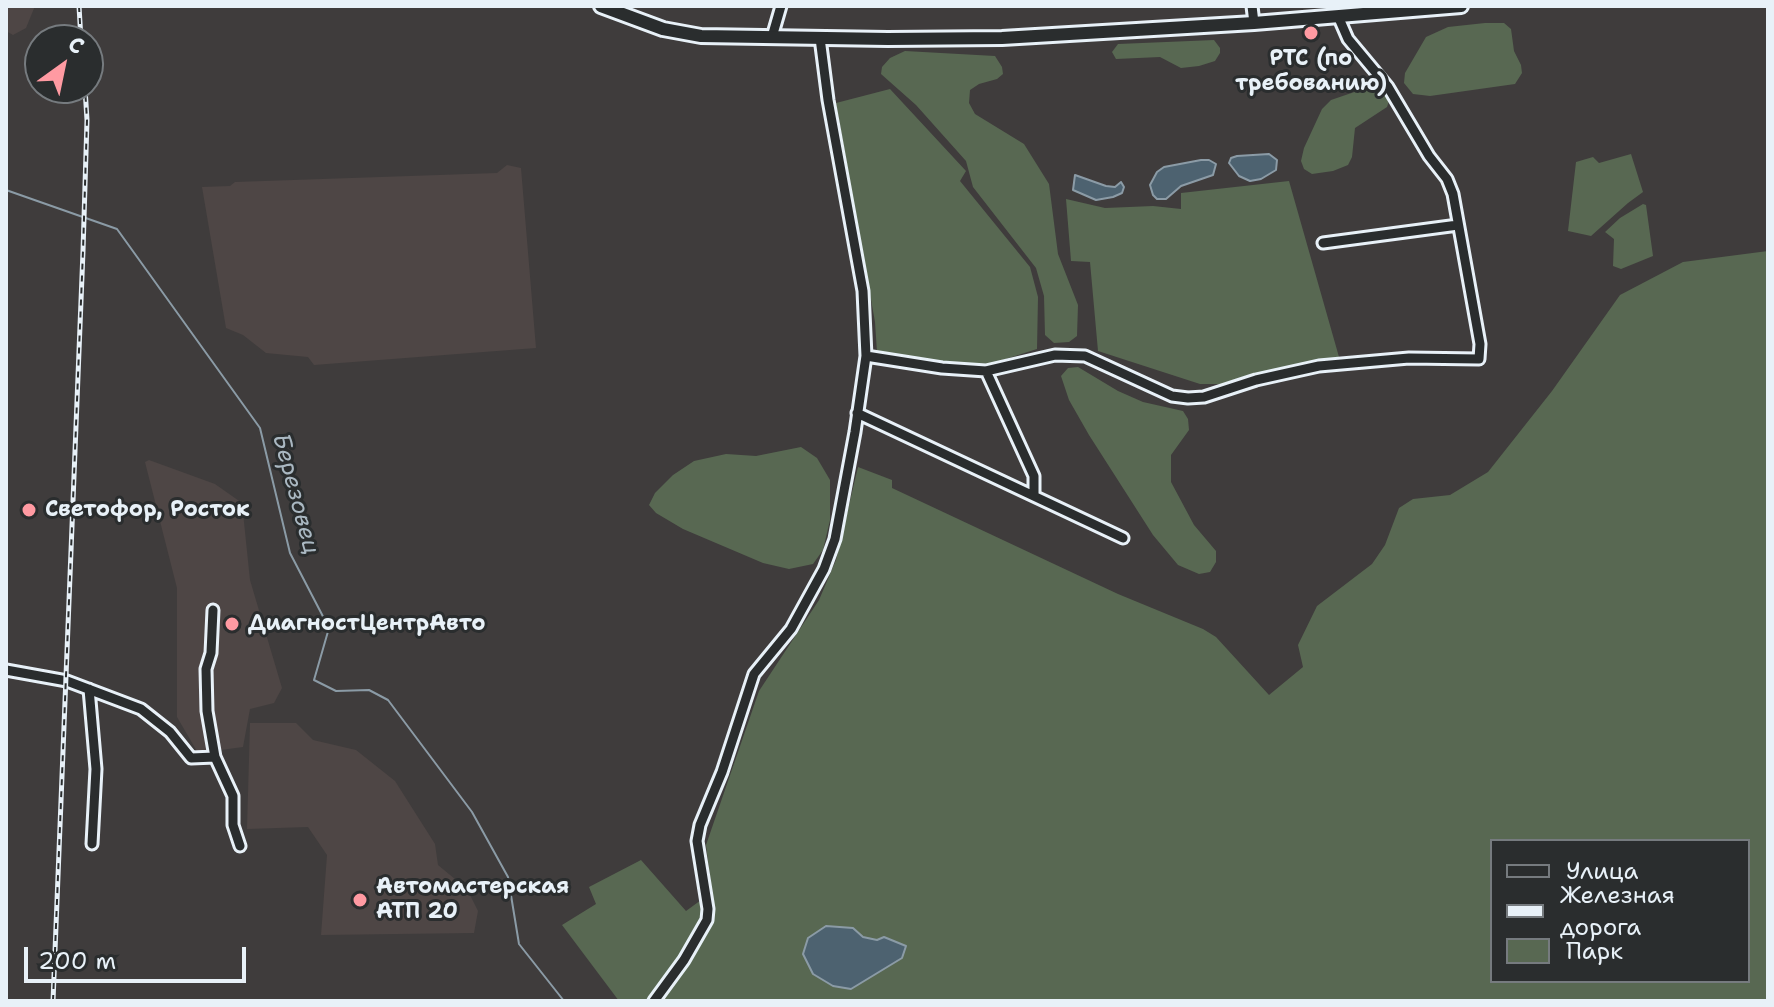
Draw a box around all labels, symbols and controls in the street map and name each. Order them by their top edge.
north arrow [24,24,104,104]
marker: РТС (по требованию) [1302,24,1320,42]
text: С [63,29,90,61]
place label: РТС (по требованию) [1235,46,1387,98]
water label: Березовец [265,431,325,557]
place label: Светофор, Росток [45,497,250,523]
marker: Светофор, Росток [20,501,38,519]
place label: ДиагностЦентрАвто [248,611,485,637]
marker: ДиагностЦентрАвто [223,615,241,633]
legend [1490,839,1750,983]
text: Улица [1566,855,1639,887]
place label: Автомастерская АТП 20 [376,874,569,926]
text: Железная дорога [1560,879,1675,943]
marker: Автомастерская АТП 20 [351,891,369,909]
scale bar [28,931,250,981]
text: Парк [1566,935,1623,967]
text: 200 m [38,945,116,977]

